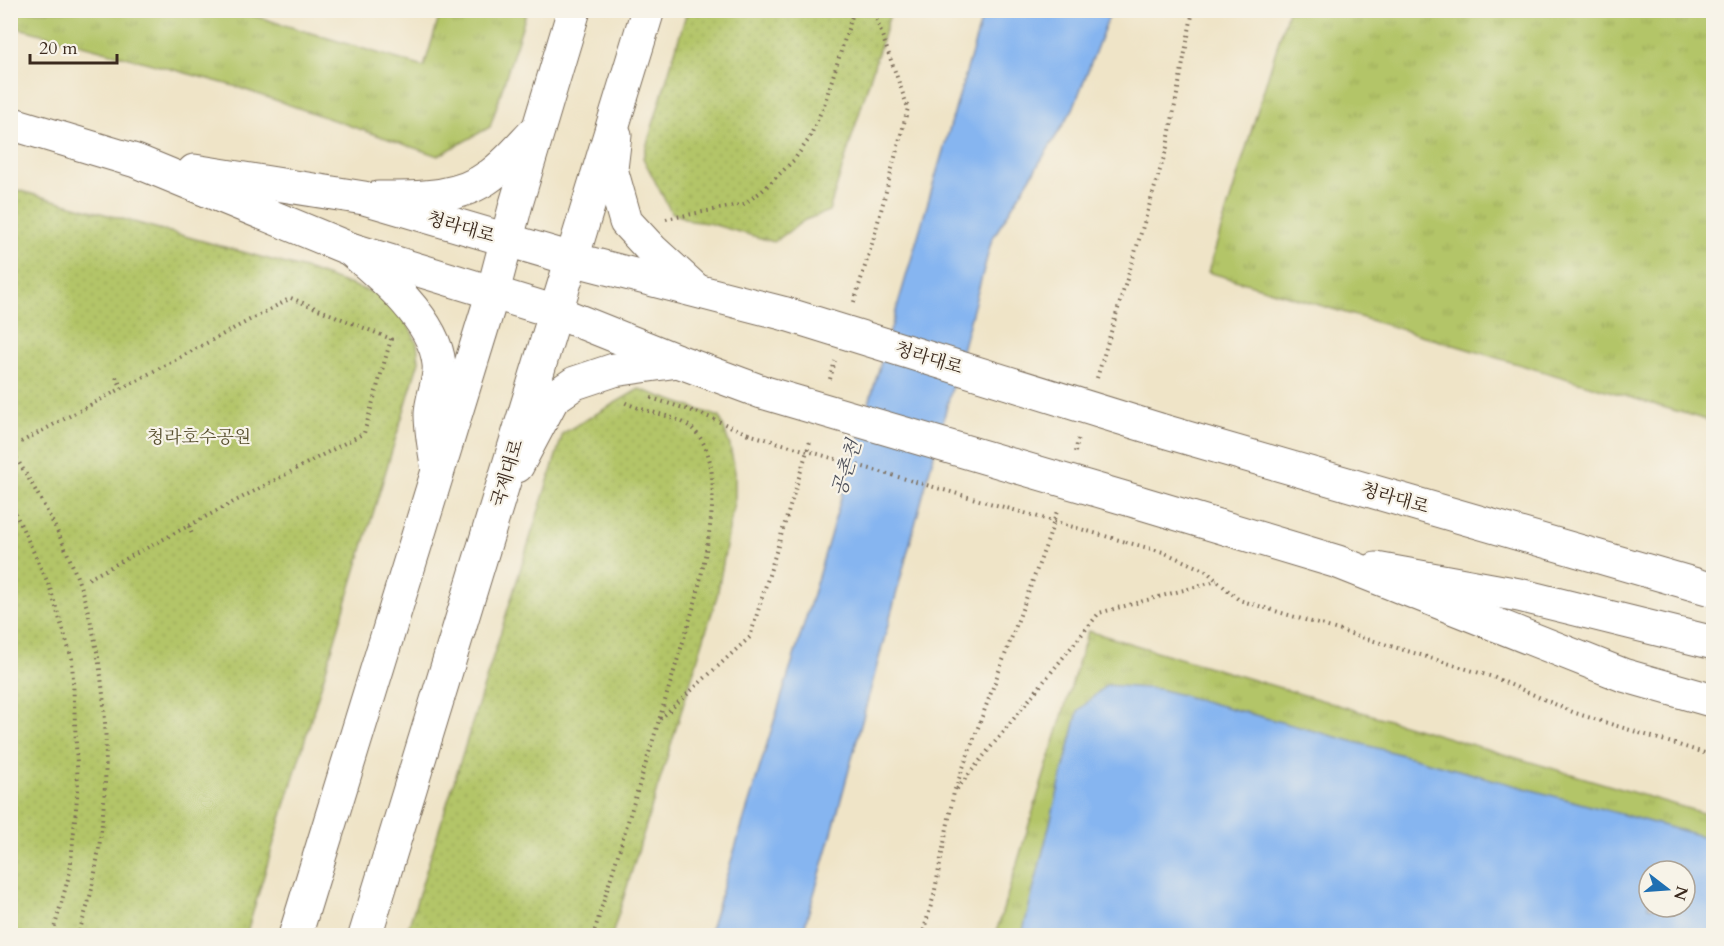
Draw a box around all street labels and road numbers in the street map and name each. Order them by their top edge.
street label: 청라대로 [424,206,498,249]
street label: 청라대로 [892,336,966,381]
street label: 국제대로 [485,436,530,510]
street label: 청라대로 [1358,477,1432,520]

